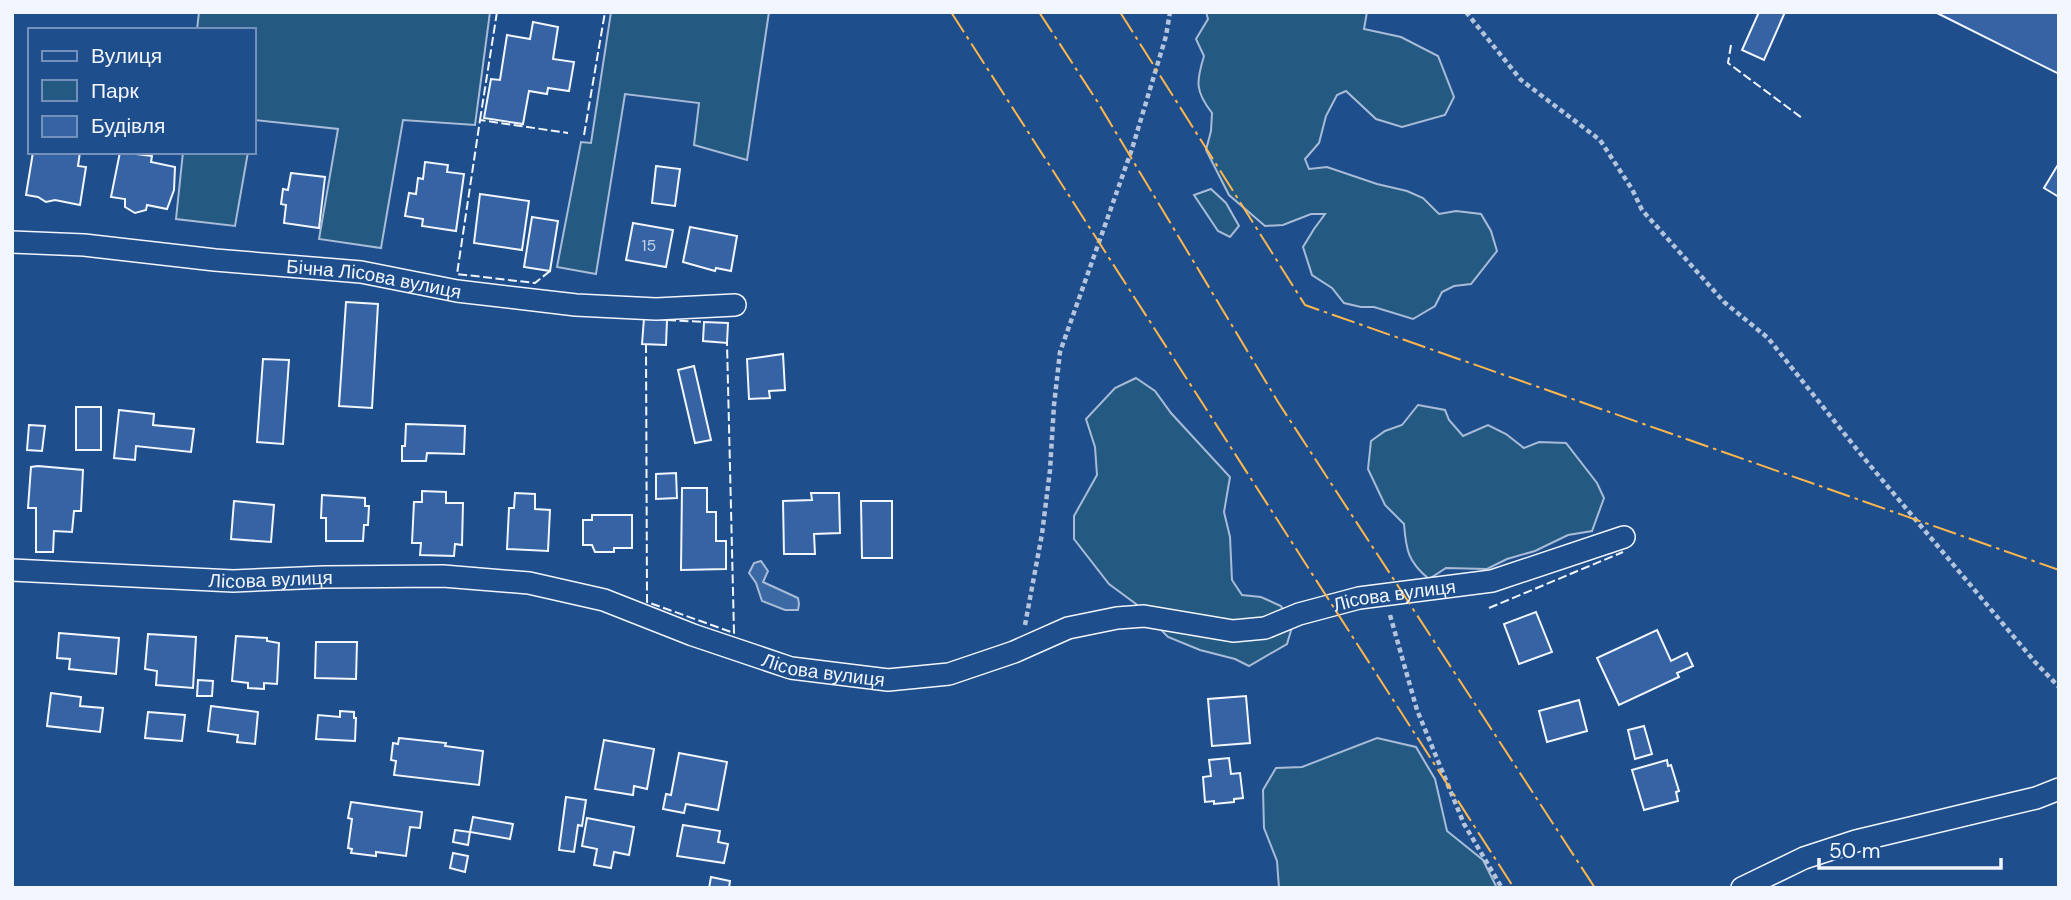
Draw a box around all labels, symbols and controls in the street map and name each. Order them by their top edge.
legend [28,28,256,154]
text: Вулиця [91,42,162,70]
text: Парк [91,77,139,105]
text: Будівля [91,112,165,140]
house number: 15 [642,235,656,256]
street label: Бічна Лісова вулиця [285,254,463,305]
street label: Лісова вулиця [208,565,333,594]
street label: Лісова вулиця [1330,574,1457,617]
street label: Лісова вулиця [759,647,886,693]
scale bar [1819,827,2001,871]
text: 50 m [1829,837,1880,865]

